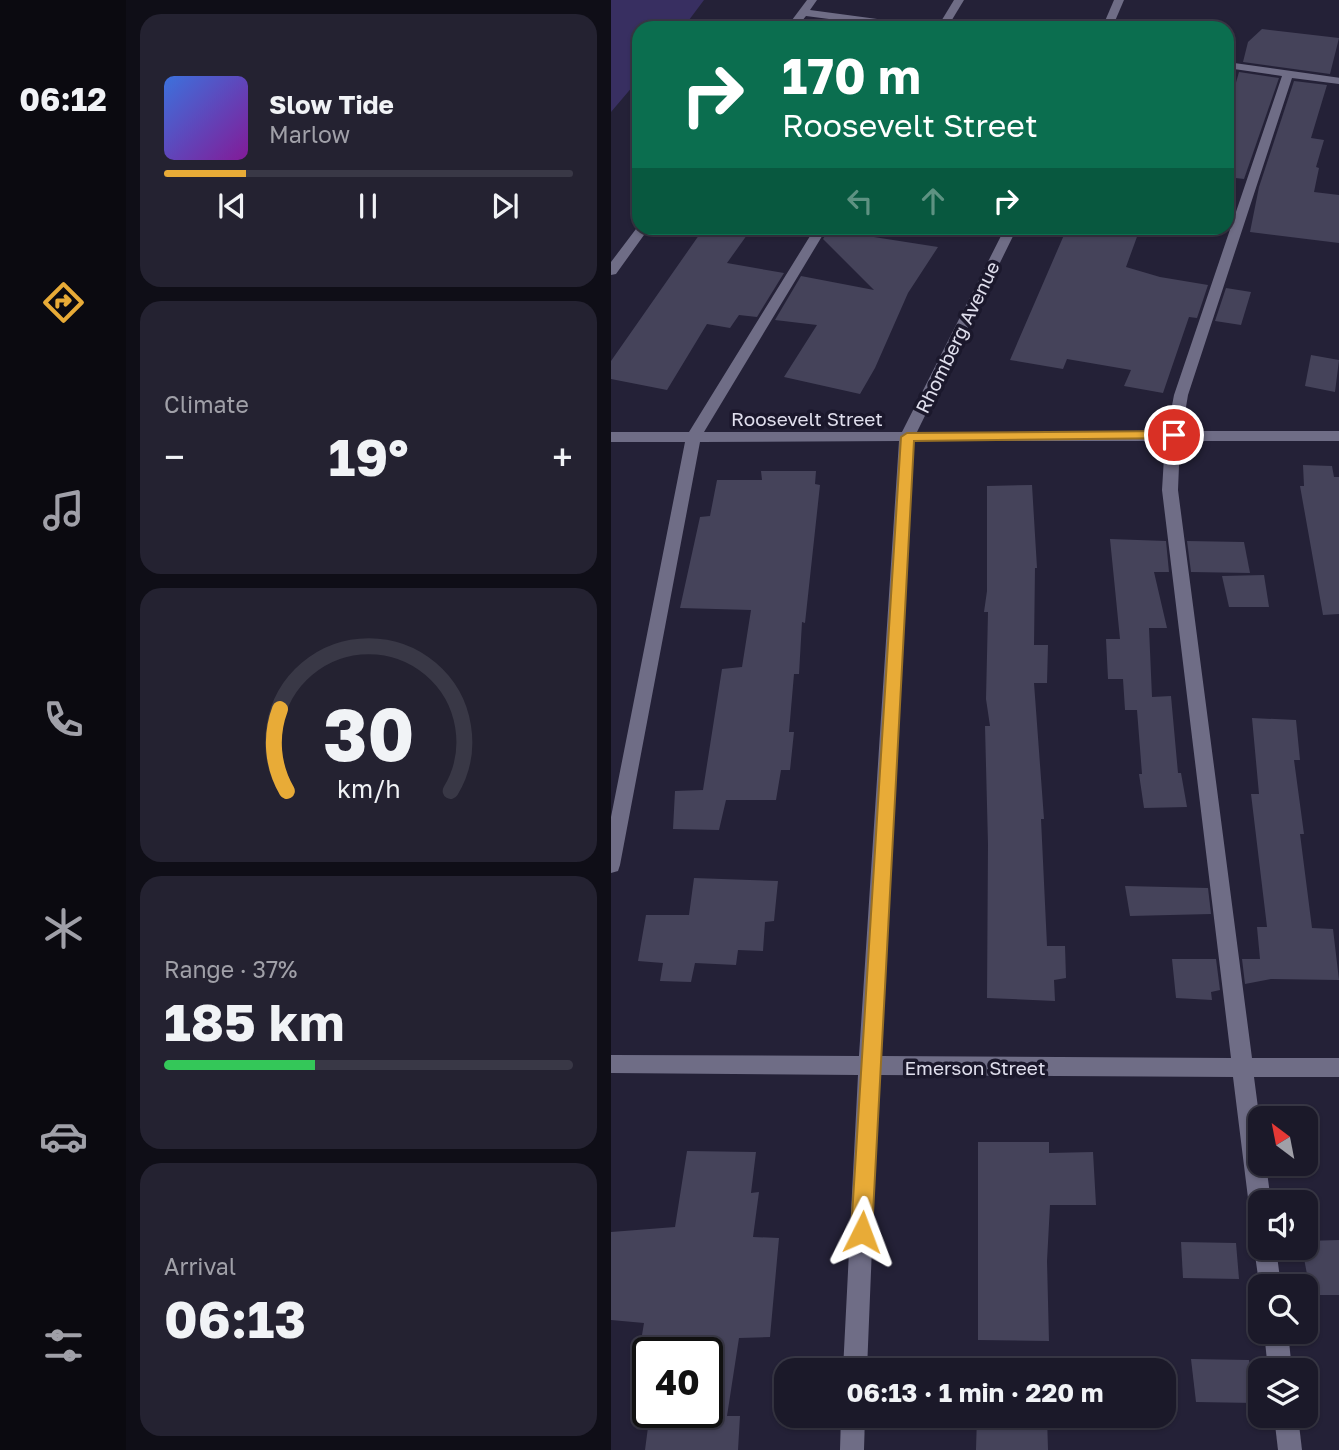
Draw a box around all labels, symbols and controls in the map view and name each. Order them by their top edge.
text: 170 m [782,46,921,105]
icon: right [667,49,758,140]
text: 06:12 [19,80,107,118]
text: Slow Tide [269,89,394,120]
text: Roosevelt Street [782,106,1038,144]
text: Marlow [269,120,350,148]
icon: left [841,182,879,220]
icon: ahead [914,182,952,220]
icon: right [987,182,1025,220]
icon: previous [213,187,251,225]
icon: pause [349,187,387,225]
icon: next [486,187,524,225]
street label: Rhomberg Avenue [910,257,1004,417]
icon: directions [39,278,88,327]
text: Climate [164,390,249,418]
pin [1144,405,1204,465]
street label: Roosevelt Street [731,407,883,430]
icon: arrive [1155,416,1193,454]
text: 19° [328,425,409,487]
text: − [164,434,185,479]
text: + [552,434,573,479]
icon: music [39,486,88,535]
text: 30 [323,690,414,777]
icon: phone [39,695,88,744]
text: km/h [337,773,400,804]
icon: climate [39,904,88,953]
text: Range · 37% [164,955,297,983]
text: 185 km [164,990,344,1052]
street label: Emerson Street [905,1056,1045,1079]
north arrow [1248,1106,1318,1176]
map controls [1248,1106,1318,1428]
icon: car [39,1112,88,1161]
button: sound [1248,1190,1318,1260]
position arrow [825,1195,899,1269]
text: Arrival [164,1252,236,1280]
button: search [1248,1274,1318,1344]
text: 06:13 [164,1287,306,1349]
icon: filters [39,1321,88,1370]
speed limit sign: 40 [632,1337,723,1428]
button: layers [1248,1358,1318,1428]
text: 06:13 · 1 min · 220 m [847,1377,1103,1408]

